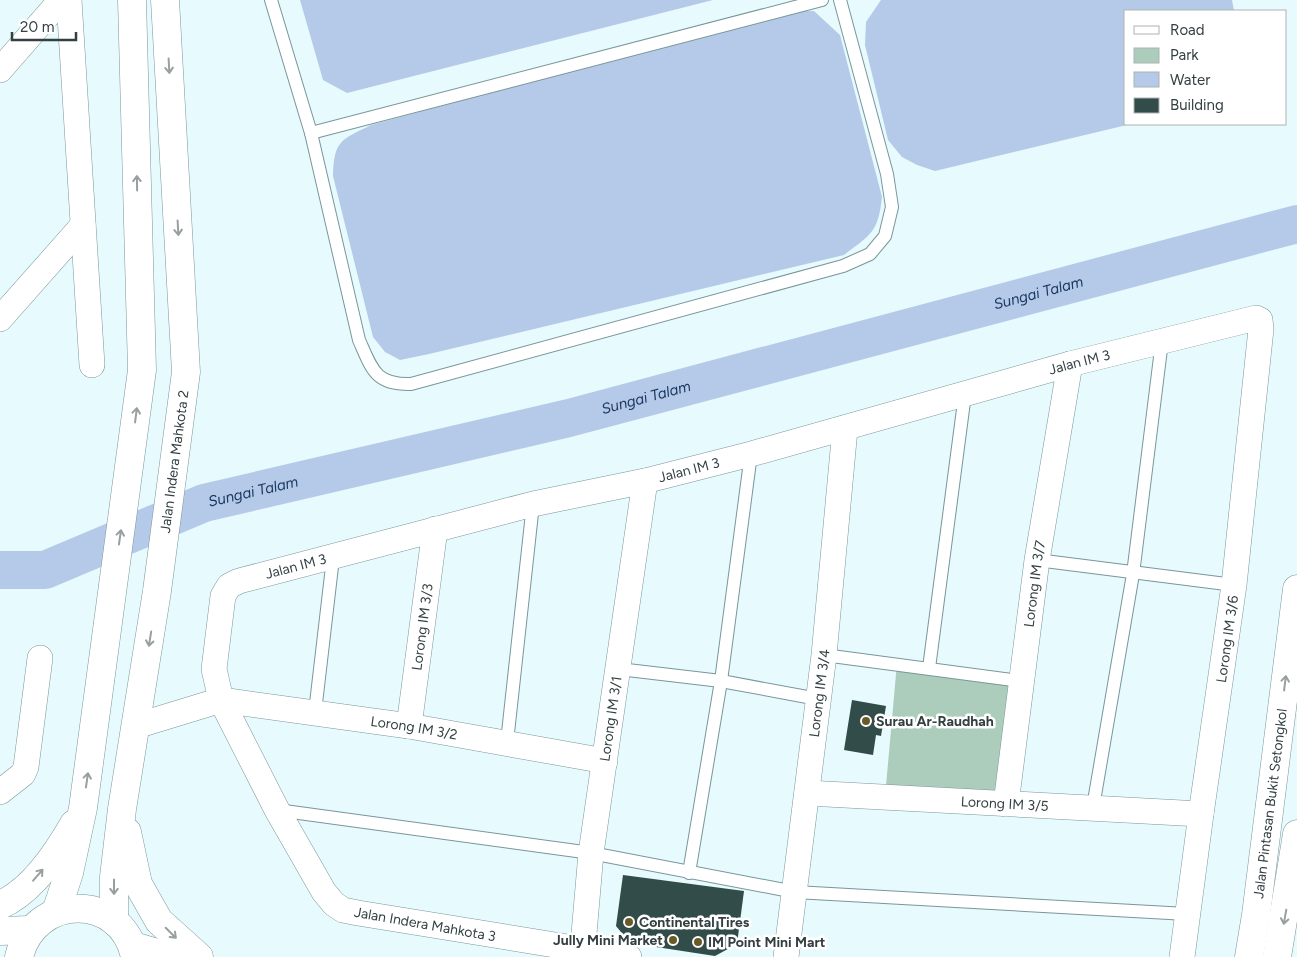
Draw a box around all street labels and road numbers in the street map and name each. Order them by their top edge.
street label: Jalan IM 3 [1047,346,1112,379]
street label: Jalan Indera Mahkota 2 [157,389,193,534]
street label: Jalan IM 3 [657,454,722,486]
street label: Lorong IM 3/7 [1021,539,1049,628]
street label: Jalan IM 3 [263,550,328,583]
street label: Lorong IM 3/3 [408,582,437,671]
street label: Lorong IM 3/6 [1213,594,1242,684]
street label: Lorong IM 3/4 [806,648,834,738]
street label: Lorong IM 3/1 [596,675,626,763]
street label: Jalan Pintasan Bukit Setongkol [1250,708,1291,899]
street label: Lorong IM 3/2 [370,713,459,744]
street label: Lorong IM 3/5 [960,793,1049,815]
street label: Jalan Indera Mahkota 3 [353,904,497,945]

